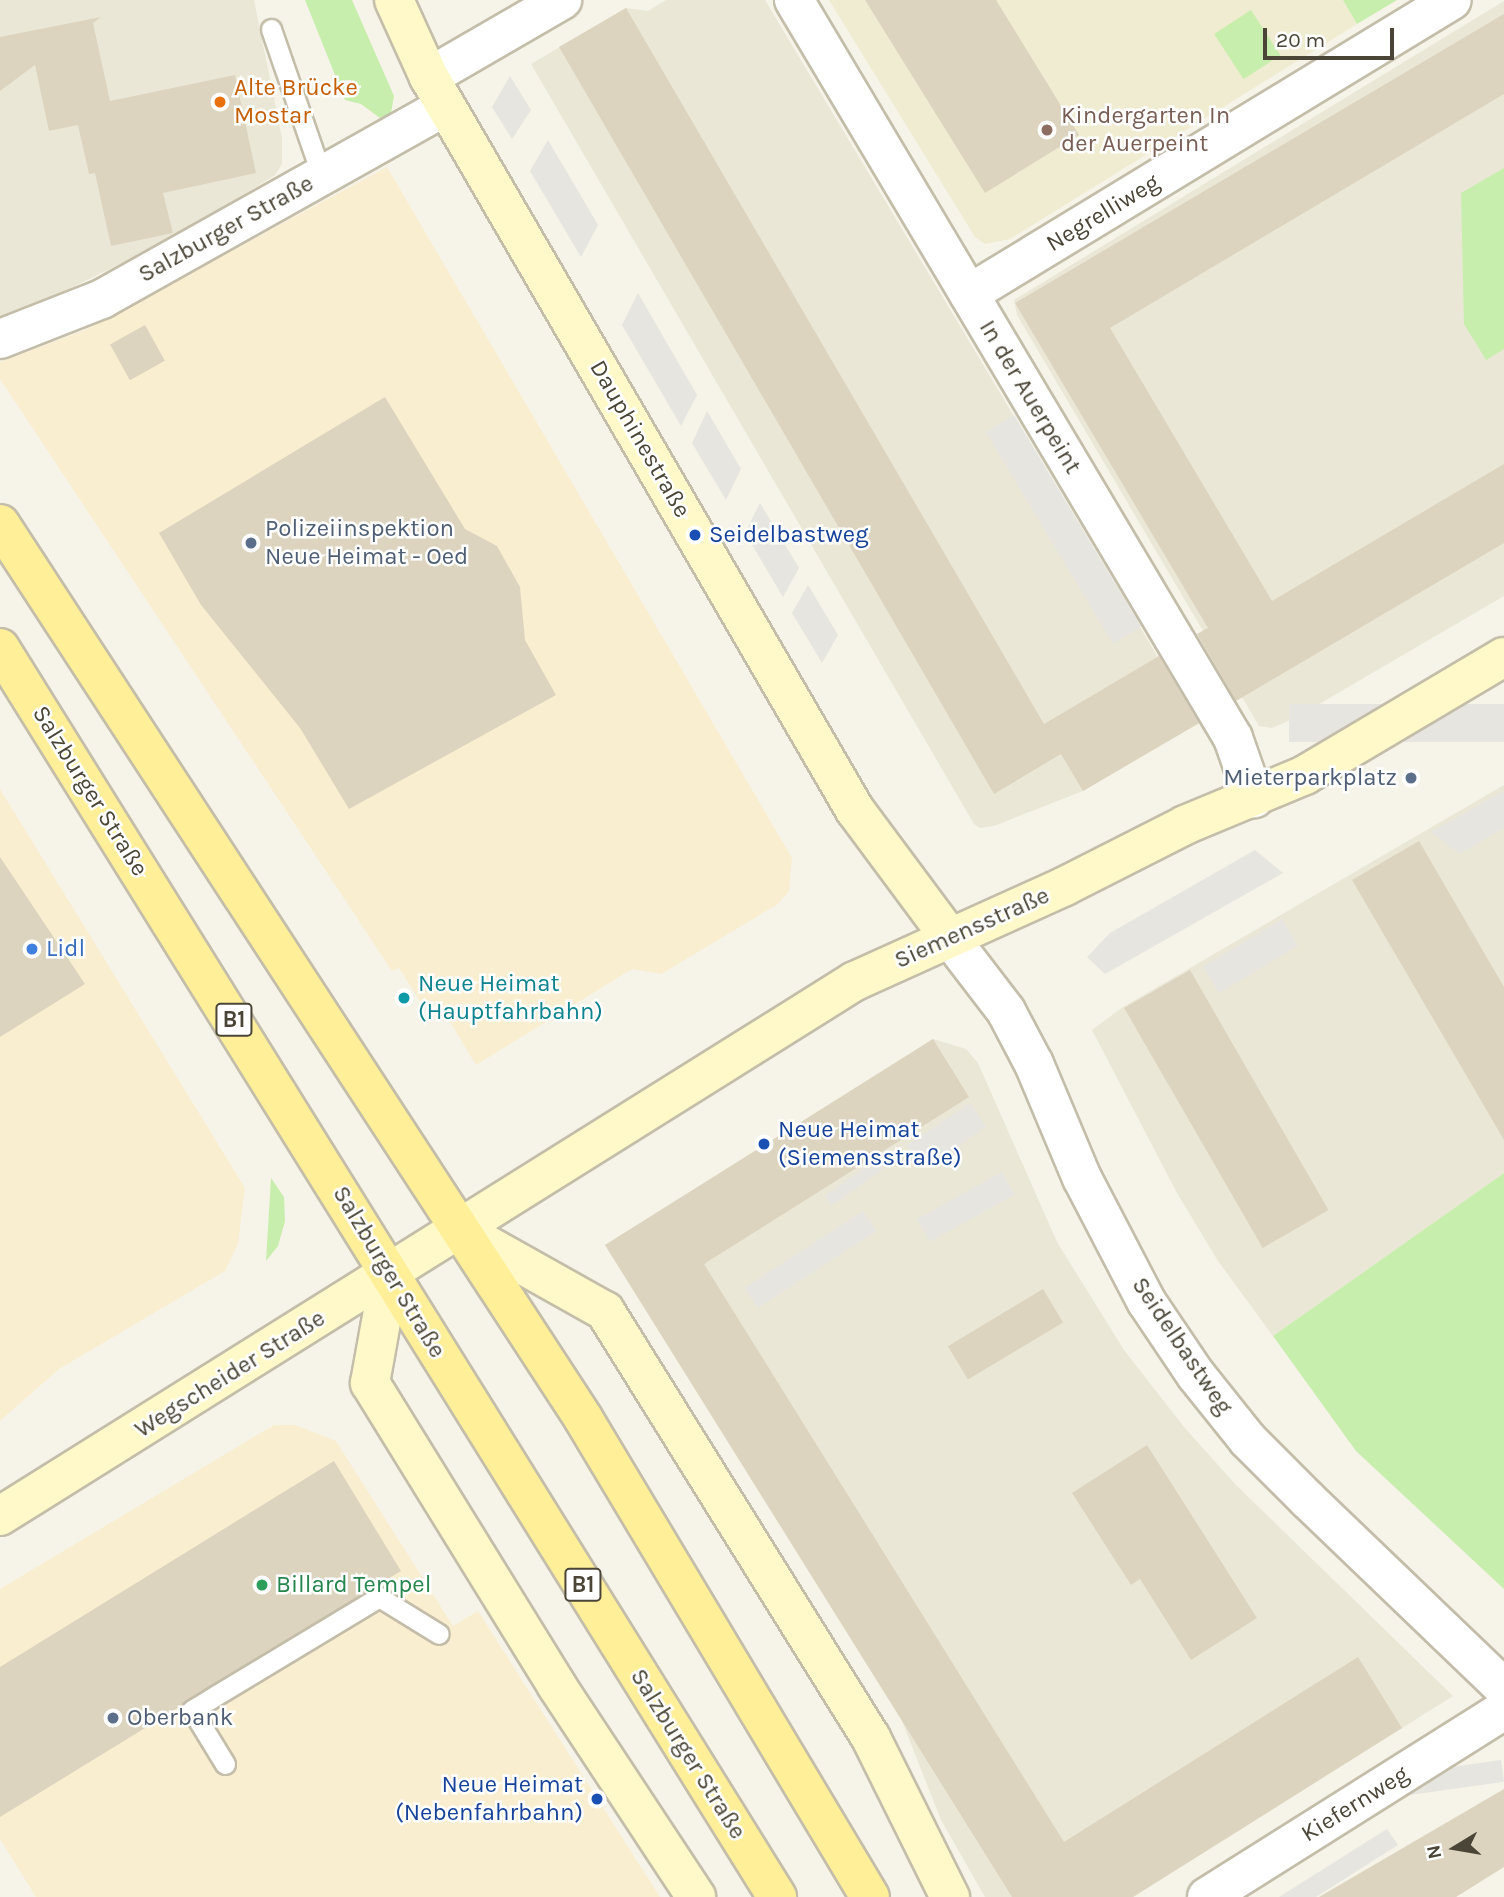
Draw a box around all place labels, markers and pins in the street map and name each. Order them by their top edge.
place label: Alte Brücke Mostar [234,74,358,130]
marker: Alte Brücke Mostar [212,94,228,110]
place label: Kindergarten In der Auerpeint [1061,102,1230,158]
marker: Kindergarten In der Auerpeint [1039,122,1055,138]
place label: Polizeiinspektion Neue Heimat - Oed [265,515,468,571]
place label: Seidelbastweg [709,521,869,549]
marker: Seidelbastweg [687,527,703,543]
marker: Polizeiinspektion Neue Heimat - Oed [243,535,259,551]
place label: Mieterparkplatz [1223,764,1397,792]
marker: Mieterparkplatz [1403,770,1419,786]
place label: Lidl [46,935,85,963]
marker: Lidl [24,941,40,957]
place label: Neue Heimat (Hauptfahrbahn) [418,970,603,1026]
marker: Neue Heimat (Hauptfahrbahn) [396,990,412,1006]
place label: Neue Heimat (Siemensstraße) [778,1116,961,1172]
marker: Neue Heimat (Siemensstraße) [756,1136,772,1152]
place label: Billard Tempel [276,1571,431,1599]
marker: Billard Tempel [254,1577,270,1593]
place label: Oberbank [127,1704,233,1732]
marker: Oberbank [105,1710,121,1726]
place label: Neue Heimat (Nebenfahrbahn) [395,1771,583,1827]
marker: Neue Heimat (Nebenfahrbahn) [589,1791,605,1807]

